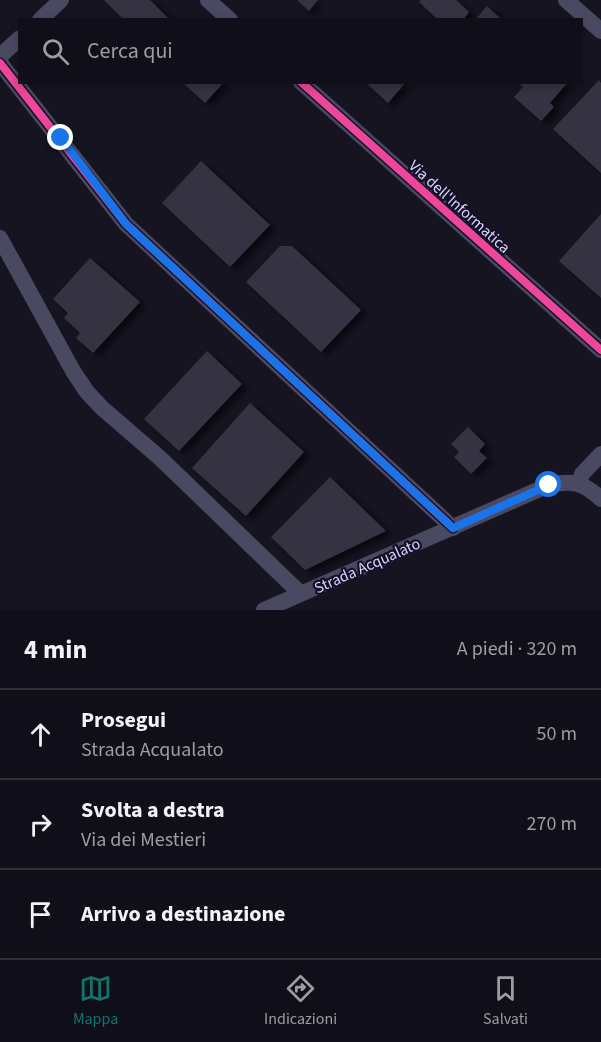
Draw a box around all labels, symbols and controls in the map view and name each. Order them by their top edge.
search box [18,18,583,84]
icon: search [39,35,72,68]
text: Cerca qui [87,35,173,67]
route end [47,124,73,150]
street label: Via dell'Informatica [404,155,515,258]
route start [535,471,561,497]
street label: Strada Acqualato [311,533,424,599]
text: 4 min [24,631,87,668]
text: A piedi · 320 m [457,635,577,663]
text: Prosegui [81,704,166,736]
icon: ahead [24,718,57,751]
text: 50 m [537,720,577,748]
text: Strada Acqualato [81,736,224,764]
text: Svolta a destra [81,794,225,826]
icon: right [24,808,57,841]
text: 270 m [527,810,577,838]
text: Via dei Mestieri [81,826,206,854]
icon: arrive [24,898,57,931]
text: Arrivo a destinazione [81,898,286,930]
tab: Mappa [73,972,118,1030]
tab: Indicazioni [264,972,337,1030]
tab: Salvati [483,972,528,1030]

